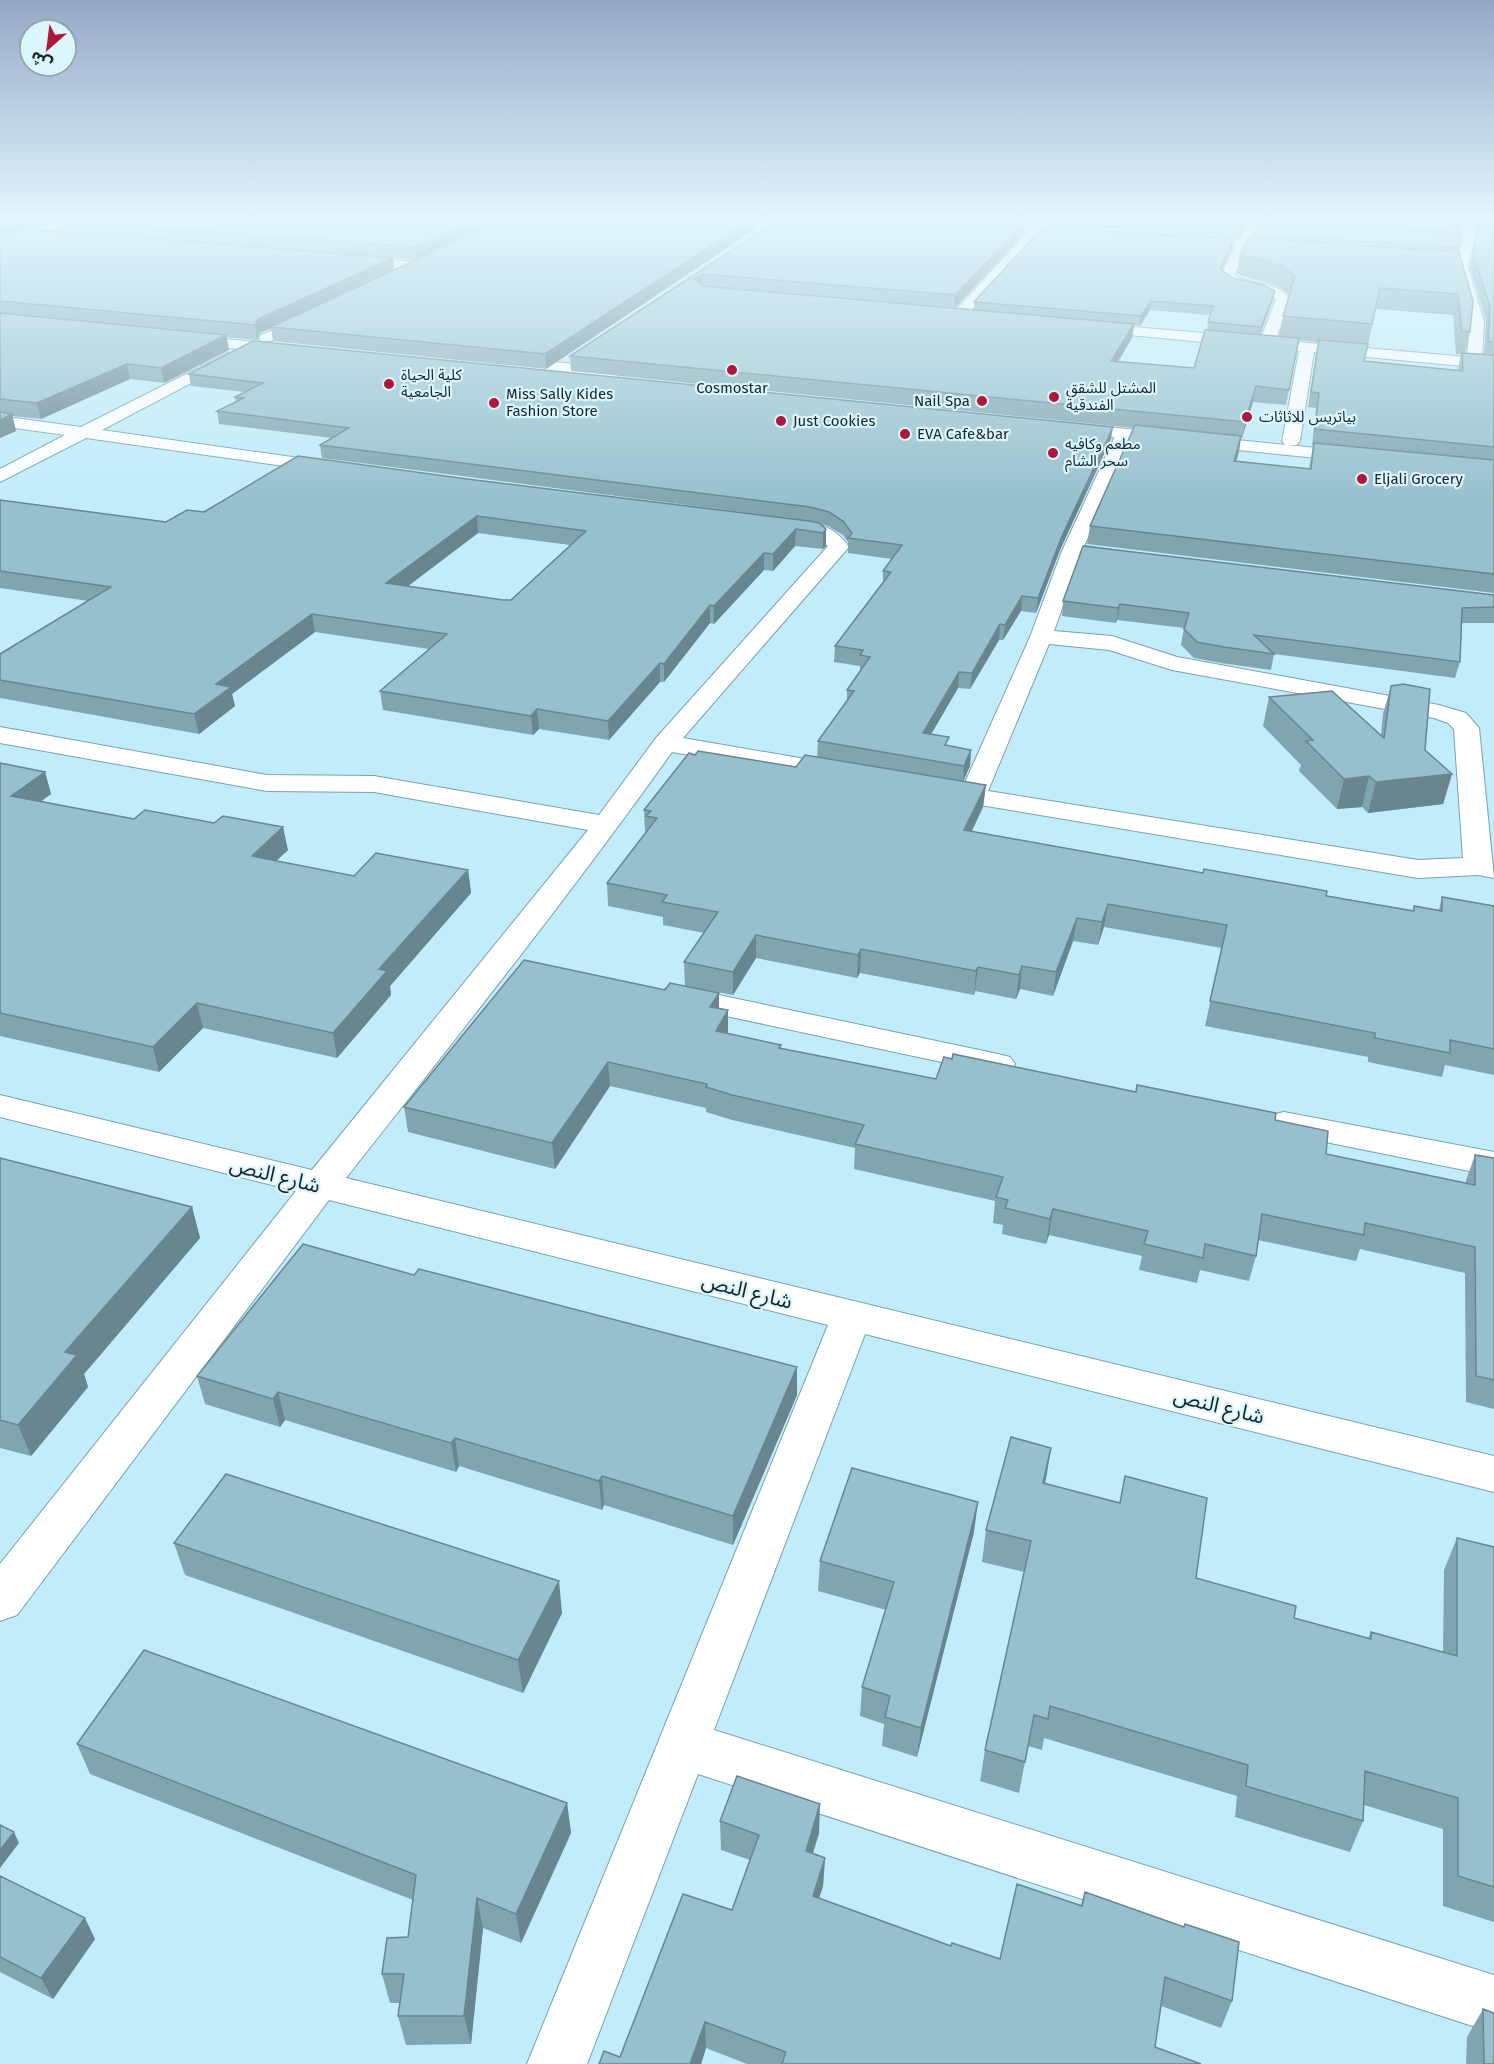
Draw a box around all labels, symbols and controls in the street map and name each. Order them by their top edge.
north arrow [18,18,78,78]
text: ش [27,47,55,74]
marker: Cosmostar [725,363,739,377]
place label: كلية الحياة الجامعية [401,366,462,401]
marker: كلية الحياة الجامعية [382,377,396,391]
place label: Cosmostar [696,379,768,397]
place label: المشتل للشقق الفندقية [1066,379,1156,414]
place label: Miss Sally Kides Fashion Store [506,385,613,420]
marker: المشتل للشقق الفندقية [1047,390,1061,404]
place label: Nail Spa [914,392,970,410]
marker: Nail Spa [975,394,989,408]
marker: Miss Sally Kides Fashion Store [487,396,501,410]
place label: بياتريس للاثاثات [1259,408,1356,426]
marker: بياتريس للاثاثات [1240,410,1254,424]
place label: Just Cookies [793,412,875,430]
marker: Just Cookies [774,414,788,428]
place label: EVA Cafe&bar [917,425,1009,443]
marker: EVA Cafe&bar [898,427,912,441]
place label: مطعم وكافيه سحر الشام [1065,435,1141,472]
marker: مطعم وكافيه سحر الشام [1046,446,1060,460]
place label: Eljali Grocery [1374,470,1464,488]
marker: Eljali Grocery [1355,472,1369,486]
street label: شارع النص [226,1151,323,1201]
street label: شارع النص [698,1267,795,1317]
street label: شارع النص [1170,1382,1267,1432]

